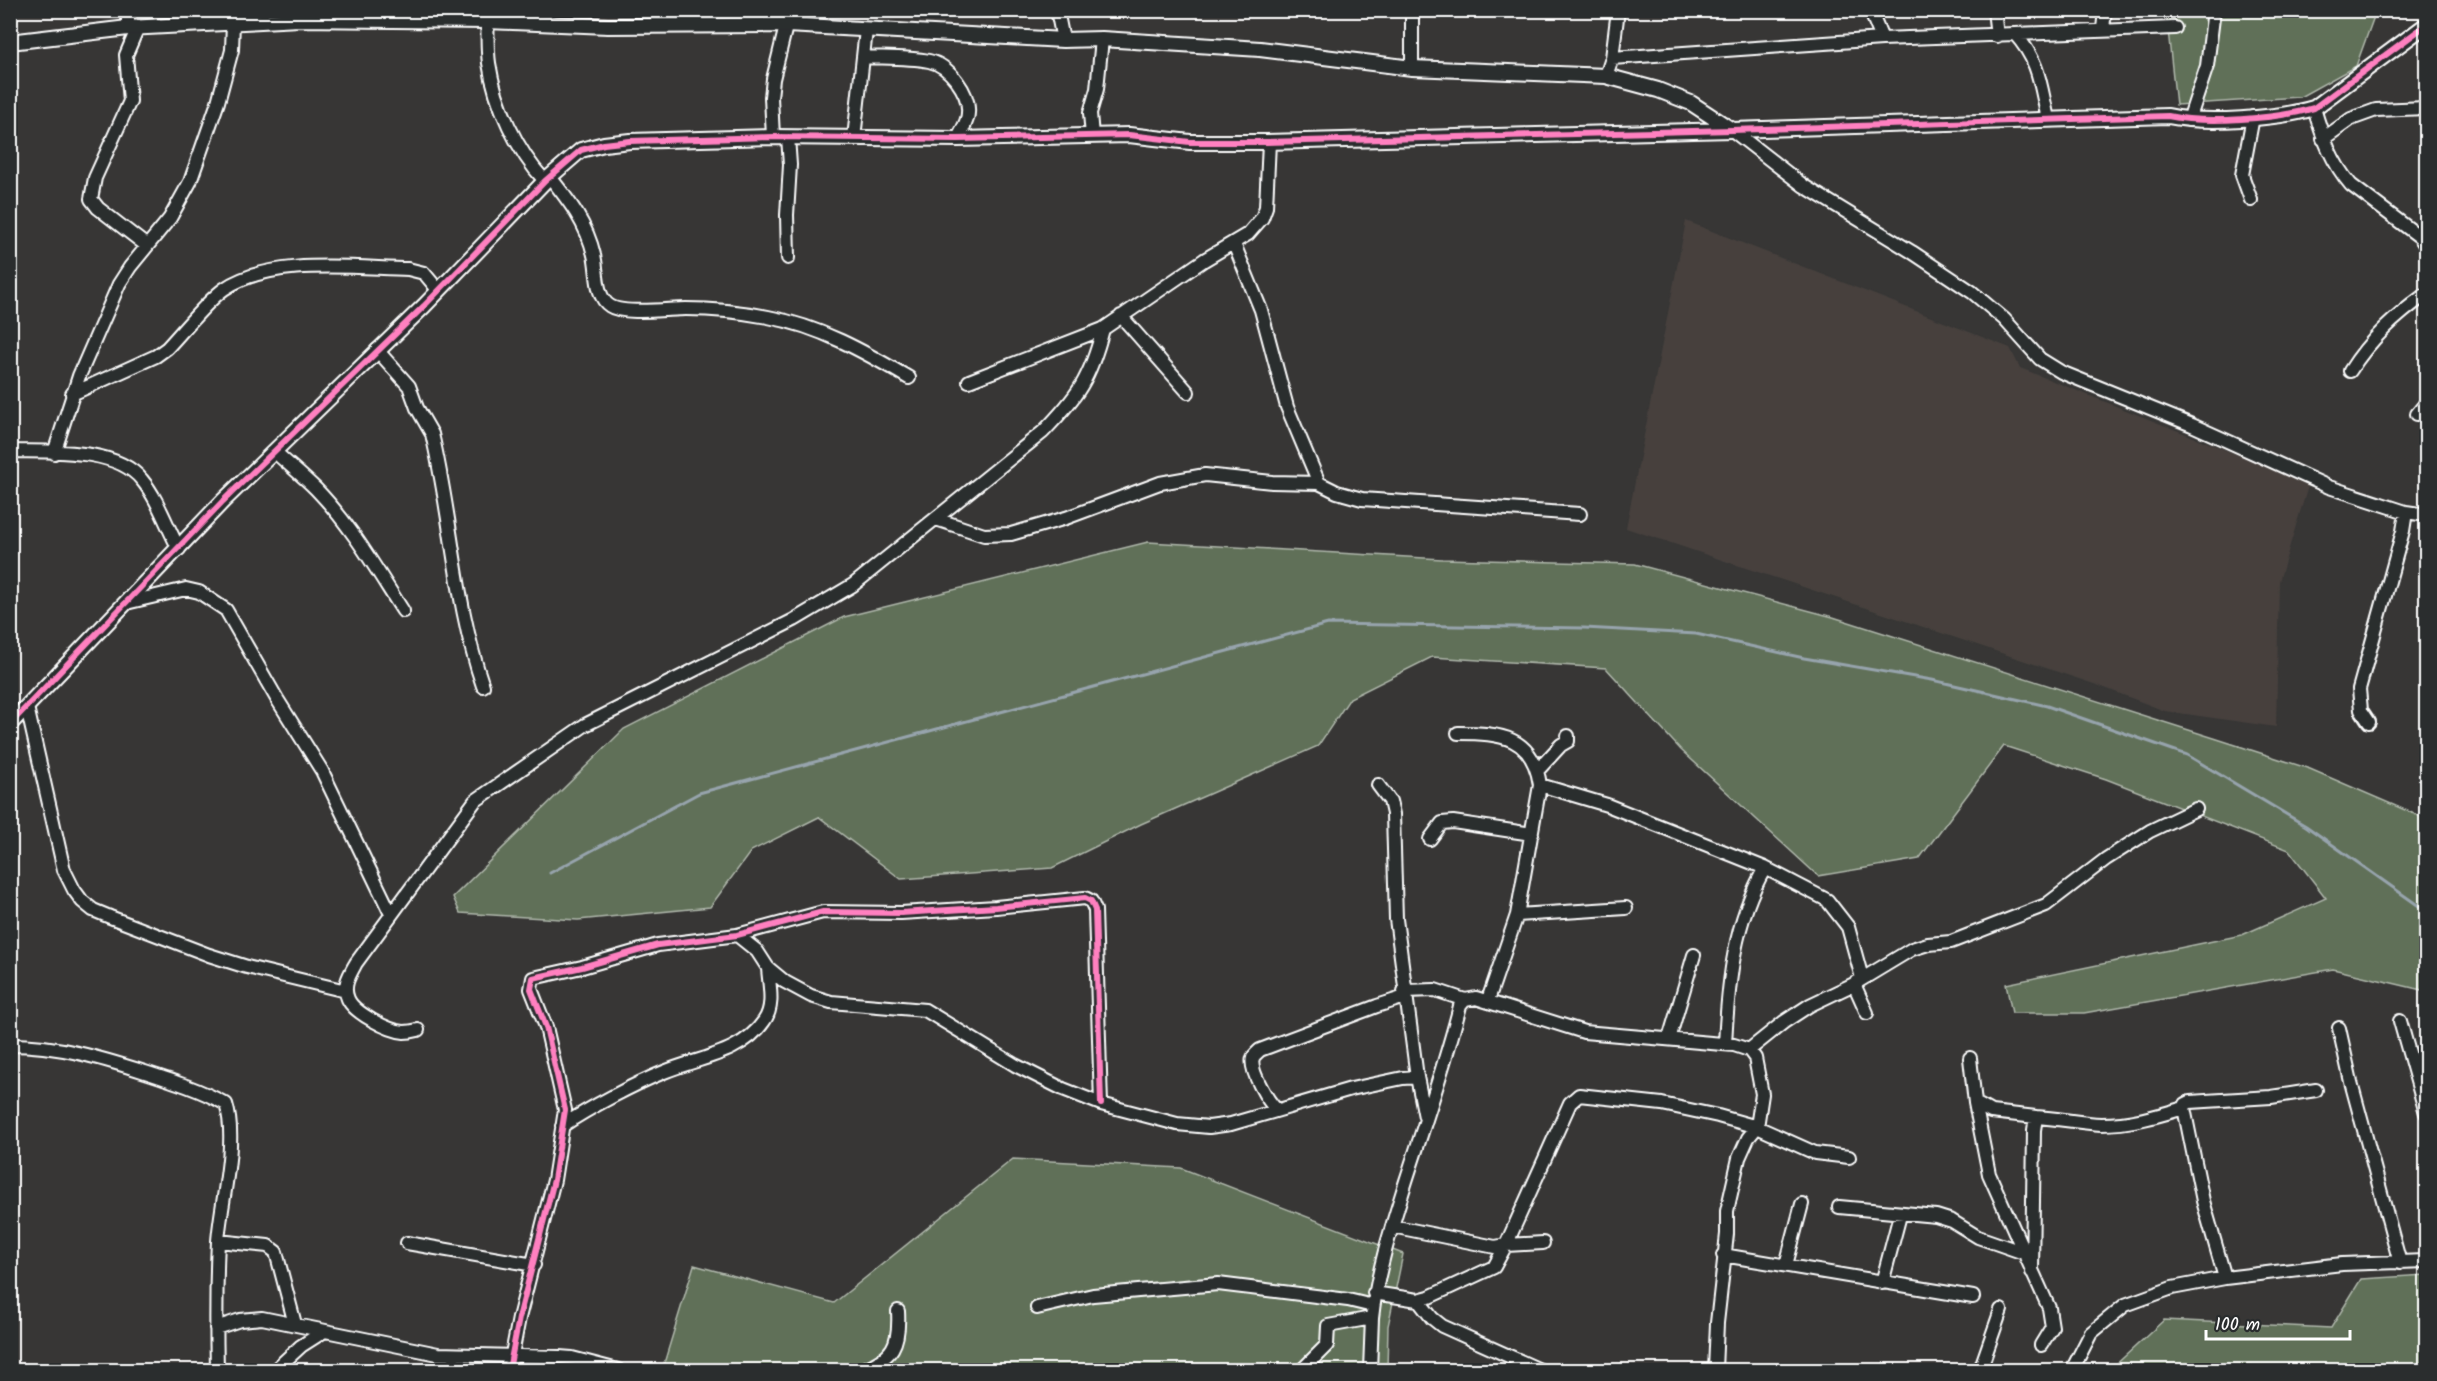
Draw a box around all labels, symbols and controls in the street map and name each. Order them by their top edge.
scale bar [2206,1303,2350,1341]
text: 100 m [2215,1311,2260,1340]

